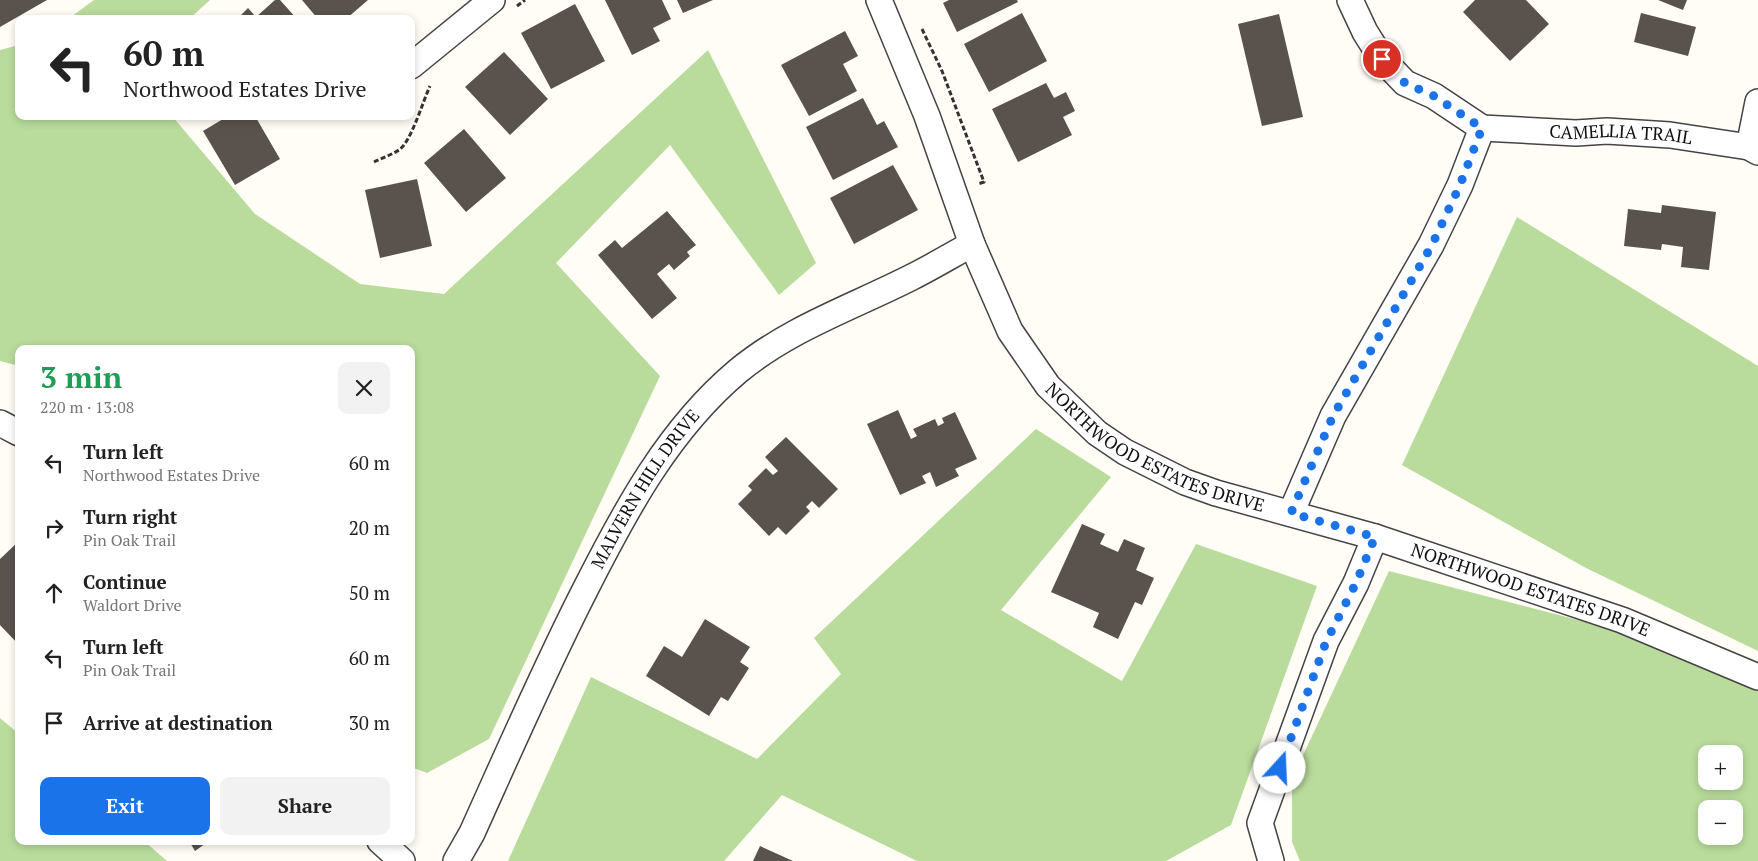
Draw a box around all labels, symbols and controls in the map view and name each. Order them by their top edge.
text: 60 m [123,30,204,76]
icon: left [40,35,105,100]
pin [1361,38,1403,80]
icon: arrive [1368,45,1396,73]
text: Northwood Estates Drive [123,74,367,103]
street label: CAMELLIA TRAIL [1549,118,1694,149]
text: 3 min [40,357,122,397]
button: close [338,362,390,414]
street label: NORTHWOOD ESTATES DRIVE [1041,377,1268,517]
text: 220 m · 13:08 [40,396,134,418]
street label: MALVERN HILL DRIVE [585,404,704,573]
text: Turn left [83,439,164,464]
icon: left [40,449,68,477]
text: 60 m [349,450,390,475]
text: Northwood Estates Drive [83,464,260,486]
text: Turn right [83,504,177,529]
icon: right [40,514,68,542]
text: 20 m [349,515,390,540]
text: Pin Oak Trail [83,529,176,551]
street label: NORTHWOOD ESTATES DRIVE [1408,537,1654,641]
text: Continue [83,569,167,594]
icon: ahead [40,579,68,607]
text: 50 m [349,580,390,605]
text: Waldort Drive [83,594,182,616]
text: Turn left [83,634,164,659]
icon: left [40,644,68,672]
text: 60 m [349,645,390,670]
text: Pin Oak Trail [83,659,176,681]
icon: arrive [40,709,68,737]
text: Arrive at destination [83,710,272,735]
text: 30 m [349,710,390,735]
position arrow [1253,741,1305,793]
map controls [1698,745,1743,845]
button: + [1698,745,1743,790]
button: Exit [40,777,210,835]
button: Share [220,777,390,835]
button: − [1698,800,1743,845]

